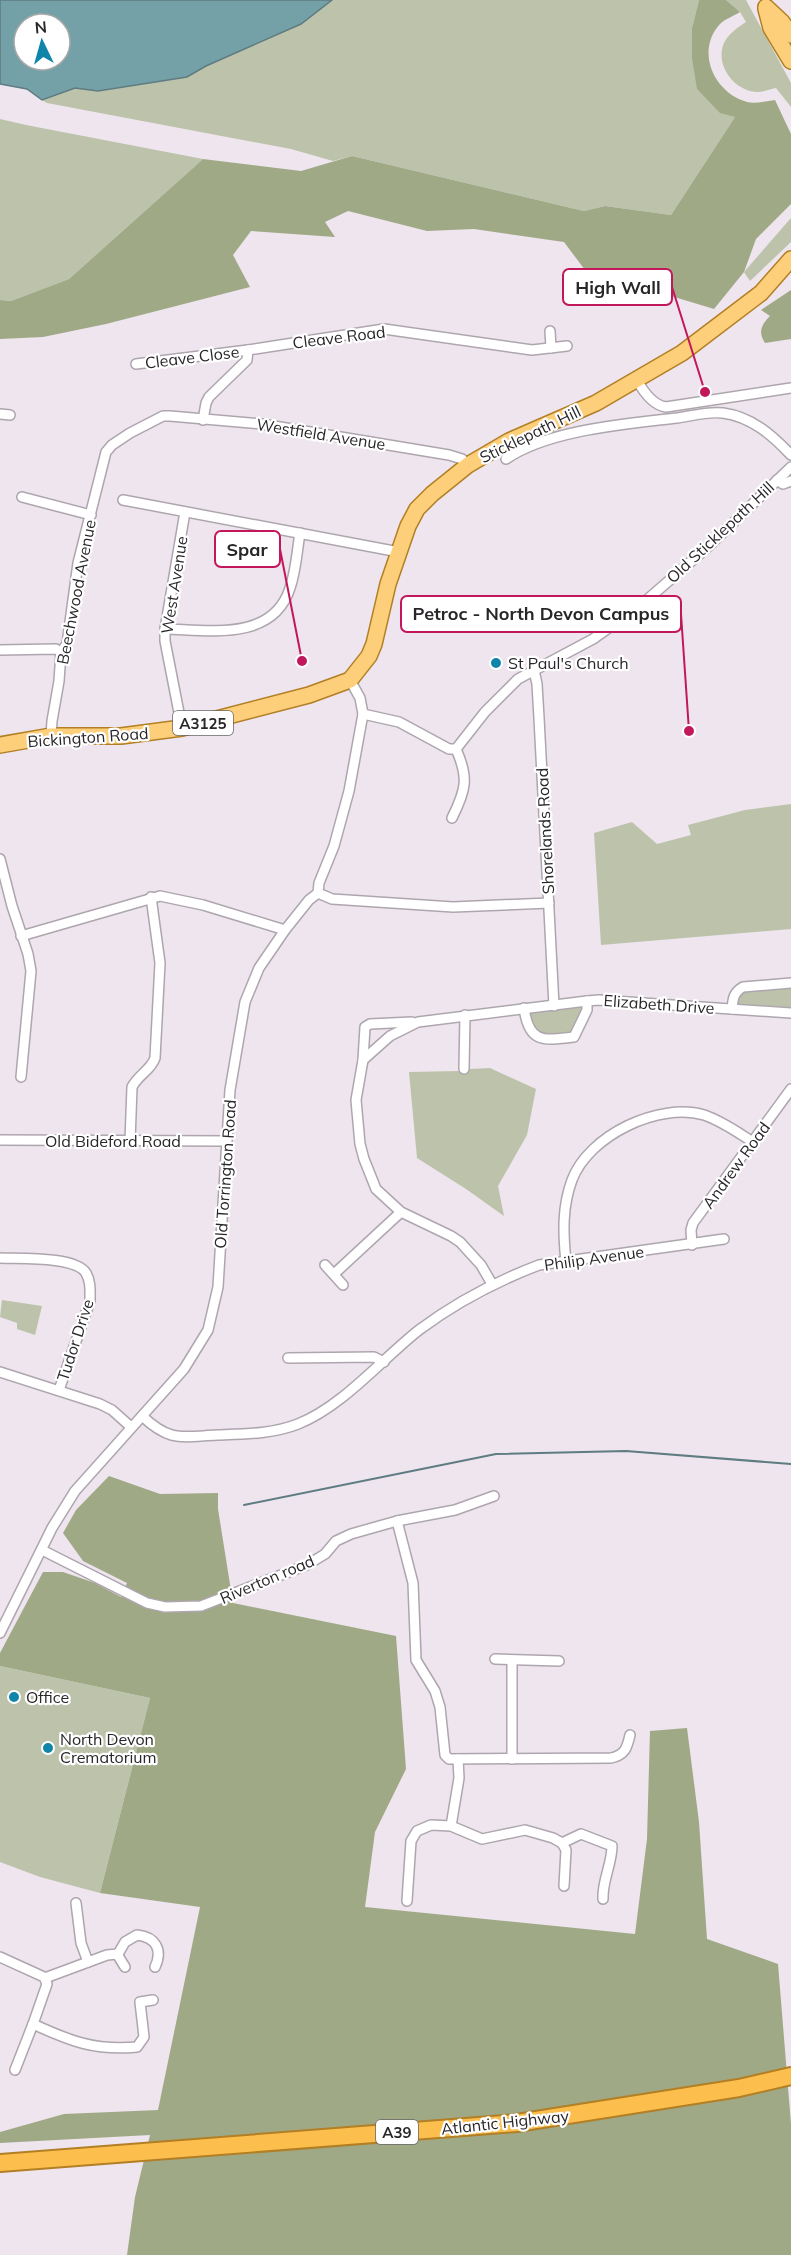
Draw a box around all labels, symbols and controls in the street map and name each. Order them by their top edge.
north arrow [12,12,72,72]
text: N [34,17,48,38]
callout: High Wall [563,269,672,305]
text: High Wall [575,276,661,299]
street label: Cleave Road [291,321,387,353]
street label: Cleave Close [144,341,240,373]
street label: Sticklepath Hill [476,401,584,467]
street label: Westfield Avenue [255,414,387,454]
street label: Old Sticklepath Hill [662,477,778,587]
street label: Beechwood Avenue [52,518,100,666]
callout: Spar [215,531,280,567]
street label: West Avenue [156,535,192,635]
text: Spar [226,538,268,561]
callout: Petroc - North Devon Campus [401,596,681,632]
text: Petroc - North Devon Campus [413,602,669,625]
place label: St Paul's Church [508,653,629,673]
marker: St Paul's Church [489,656,503,670]
road number: A3125 [173,711,233,735]
street label: Bickington Road [27,723,149,751]
street label: Shorelands Road [532,767,558,895]
street label: Elizabeth Drive [603,990,715,1018]
street label: Old Torrington Road [210,1099,240,1249]
street label: Andrew Road [698,1118,774,1212]
street label: Old Bideford Road [45,1131,181,1151]
street label: Philip Avenue [543,1241,645,1275]
street label: Tudor Drive [52,1296,98,1384]
street label: Riverton road [217,1550,317,1608]
place label: Office [26,1687,69,1707]
marker: Office [7,1690,21,1704]
place label: North Devon Crematorium [60,1729,157,1767]
marker: North Devon Crematorium [41,1741,55,1755]
street label: Atlantic Highway [440,2105,570,2139]
road number: A39 [376,2120,418,2144]

